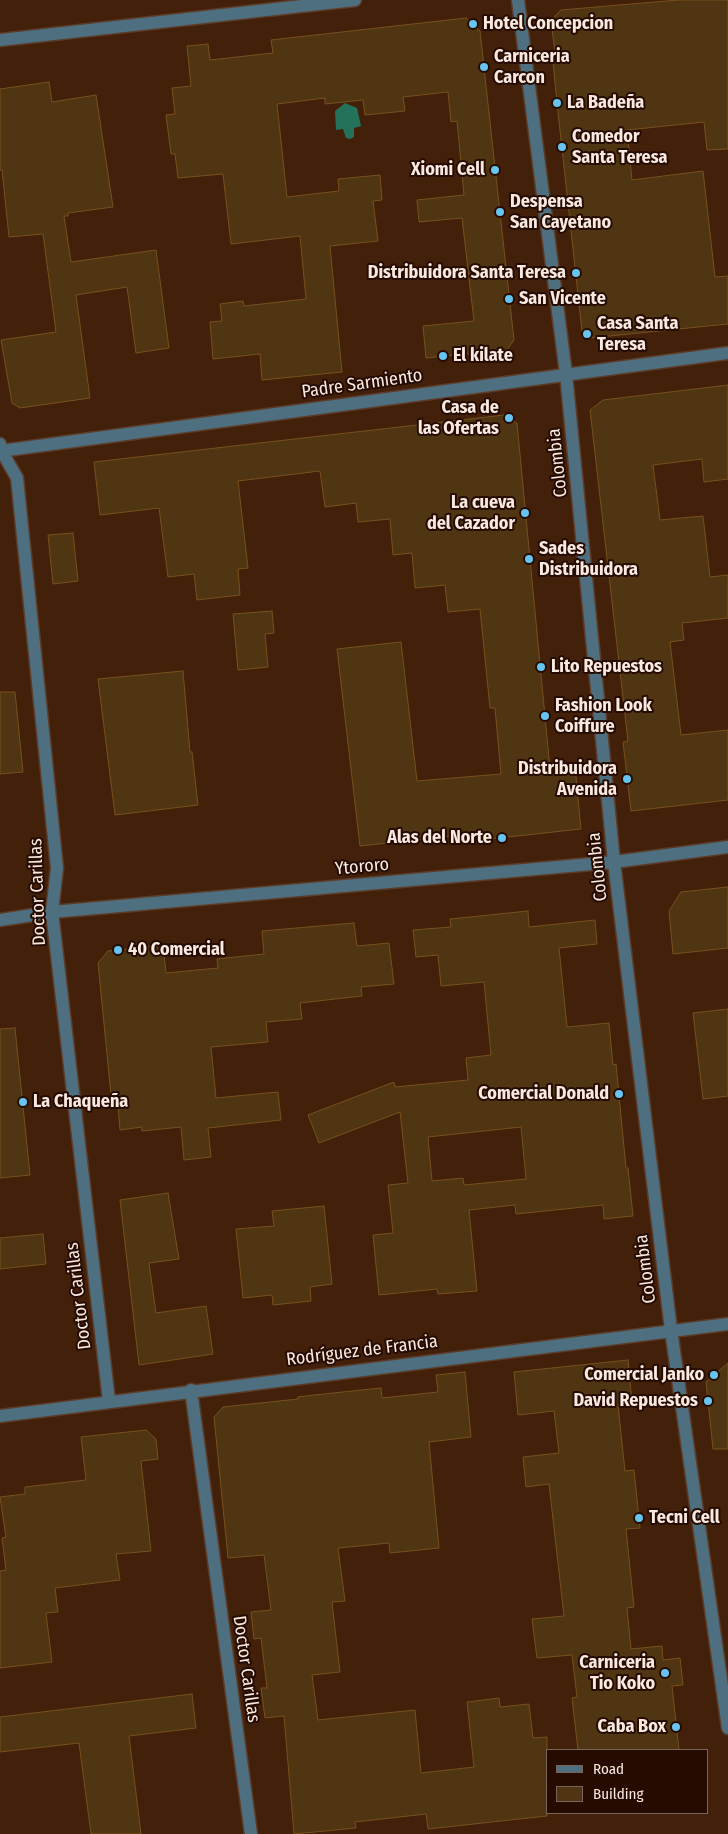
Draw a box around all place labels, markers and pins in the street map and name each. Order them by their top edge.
place label: Hotel Concepcion [483,13,613,35]
marker: Hotel Concepcion [467,18,479,30]
place label: Carniceria Carcon [494,46,570,88]
marker: Carniceria Carcon [478,61,490,73]
place label: La Badeña [567,92,644,114]
marker: La Badeña [551,97,563,109]
place label: Comedor Santa Teresa [572,126,667,168]
marker: Comedor Santa Teresa [556,141,568,153]
place label: Xiomi Cell [411,159,485,181]
marker: Xiomi Cell [489,164,501,176]
place label: Despensa San Cayetano [510,191,611,233]
marker: Despensa San Cayetano [494,206,506,218]
place label: Distribuidora Santa Teresa [368,262,566,284]
marker: Distribuidora Santa Teresa [570,267,582,279]
place label: San Vicente [519,288,606,310]
marker: San Vicente [503,293,515,305]
place label: Casa Santa Teresa [597,313,678,356]
marker: Casa Santa Teresa [581,328,593,340]
place label: El kilate [453,345,513,367]
marker: El kilate [437,350,449,362]
place label: Casa de las Ofertas [418,397,499,439]
marker: Casa de las Ofertas [503,412,515,424]
place label: La cueva del Cazador [427,492,515,534]
marker: La cueva del Cazador [519,507,531,519]
place label: Sades Distribuidora [539,538,638,580]
marker: Sades Distribuidora [523,553,535,565]
place label: Lito Repuestos [551,656,662,678]
marker: Lito Repuestos [535,661,547,673]
place label: Fashion Look Coiffure [555,695,652,738]
marker: Fashion Look Coiffure [539,710,551,722]
place label: Distribuidora Avenida [518,758,617,801]
marker: Distribuidora Avenida [621,773,633,785]
place label: Alas del Norte [387,827,492,849]
marker: Alas del Norte [496,832,508,844]
place label: 40 Comercial [128,939,225,961]
marker: 40 Comercial [112,944,124,956]
place label: Comercial Donald [478,1083,609,1105]
marker: Comercial Donald [613,1088,625,1100]
place label: La Chaqueña [33,1091,128,1113]
marker: La Chaqueña [17,1096,29,1108]
place label: Comercial Janko [584,1364,704,1386]
marker: Comercial Janko [708,1369,720,1381]
place label: David Repuestos [574,1390,698,1412]
marker: David Repuestos [702,1395,714,1407]
place label: Tecni Cell [649,1507,720,1529]
marker: Tecni Cell [633,1512,645,1524]
place label: Carniceria Tio Koko [579,1652,655,1695]
marker: Carniceria Tio Koko [659,1667,671,1679]
place label: Caba Box [598,1716,666,1738]
marker: Caba Box [670,1721,682,1733]

